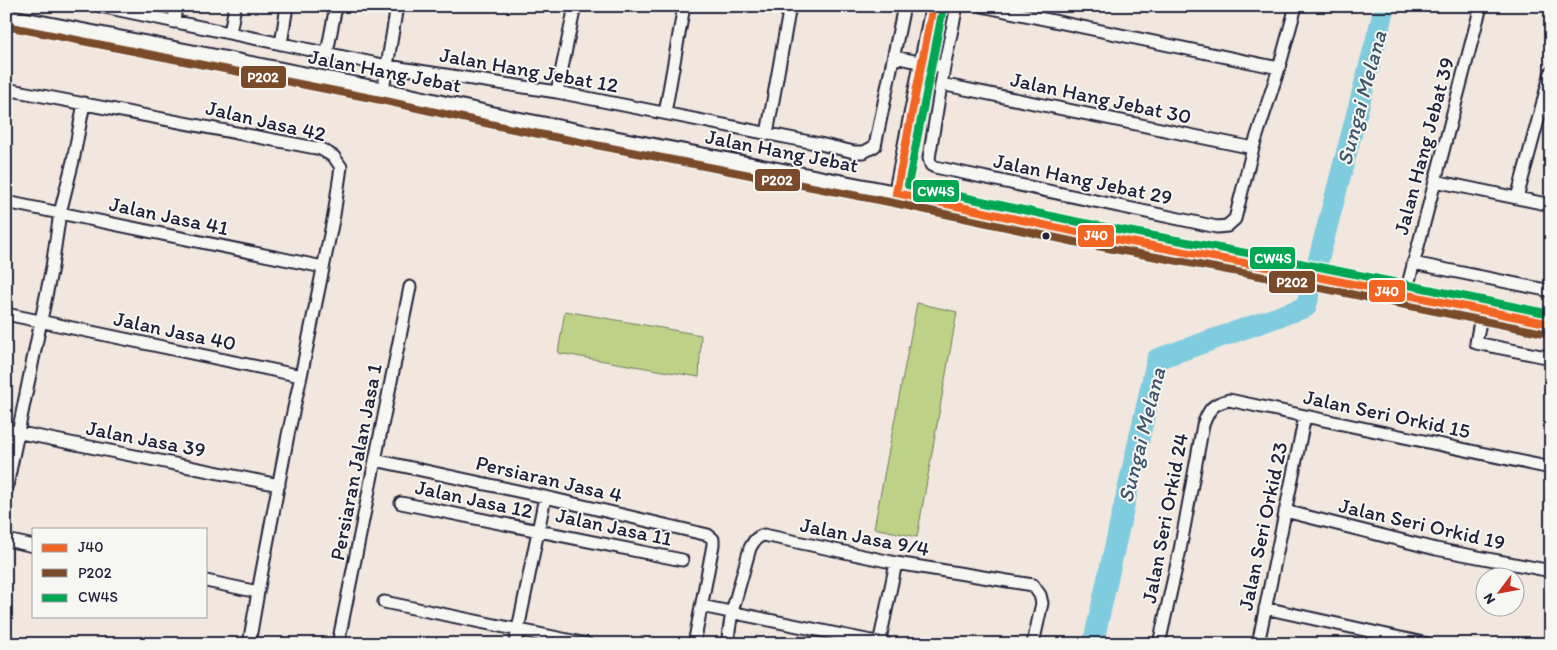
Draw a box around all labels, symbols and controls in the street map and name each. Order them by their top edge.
water label: Sungai Melana [1331,27,1393,168]
street label: Jalan Hang Jebat 12 [438,42,620,98]
street label: Jalan Hang Jebat [307,43,464,98]
street label: Jalan Hang Jebat 39 [1388,55,1459,237]
line badge: P202 [240,65,287,89]
street label: Jalan Hang Jebat 30 [1008,66,1194,129]
text: P202 [247,69,279,86]
street label: Jalan Jasa 42 [204,95,329,146]
street label: Jalan Hang Jebat [704,123,861,178]
street label: Jalan Hang Jebat 29 [991,147,1175,210]
line badge: P202 [754,168,801,192]
text: P202 [761,172,793,189]
line badge: CW4S [912,179,960,203]
text: CW4S [917,183,955,200]
street label: Jalan Jasa 41 [107,191,231,240]
line badge: J40 [1077,224,1115,248]
text: J40 [1083,227,1108,244]
unlabelled marker [1041,231,1051,241]
line badge: CW4S [1249,246,1296,270]
text: CW4S [1254,250,1292,267]
line badge: P202 [1268,270,1316,294]
text: P202 [1276,274,1308,291]
line badge: J40 [1368,279,1406,303]
text: J40 [1374,283,1399,300]
street label: Jalan Jasa 40 [112,305,238,356]
street label: Persiaran Jalan Jasa 1 [324,361,387,562]
water label: Sungai Melana [1112,364,1171,505]
street label: Jalan Seri Orkid 15 [1301,384,1473,443]
street label: Jalan Jasa 39 [84,415,208,462]
street label: Jalan Seri Orkid 24 [1136,430,1193,605]
street label: Jalan Seri Orkid 23 [1232,439,1293,612]
street label: Persiaran Jasa 4 [474,450,625,508]
street label: Jalan Jasa 12 [413,474,535,523]
street label: Jalan Seri Orkid 19 [1337,492,1508,555]
street label: Jalan Jasa 11 [554,502,675,551]
street label: Jalan Jasa 9/4 [798,512,932,561]
legend [32,528,208,618]
text: J40 [78,538,104,556]
text: P202 [78,564,112,582]
north arrow [1474,568,1524,618]
text: CW4S [78,588,118,606]
text: N [1480,590,1499,607]

